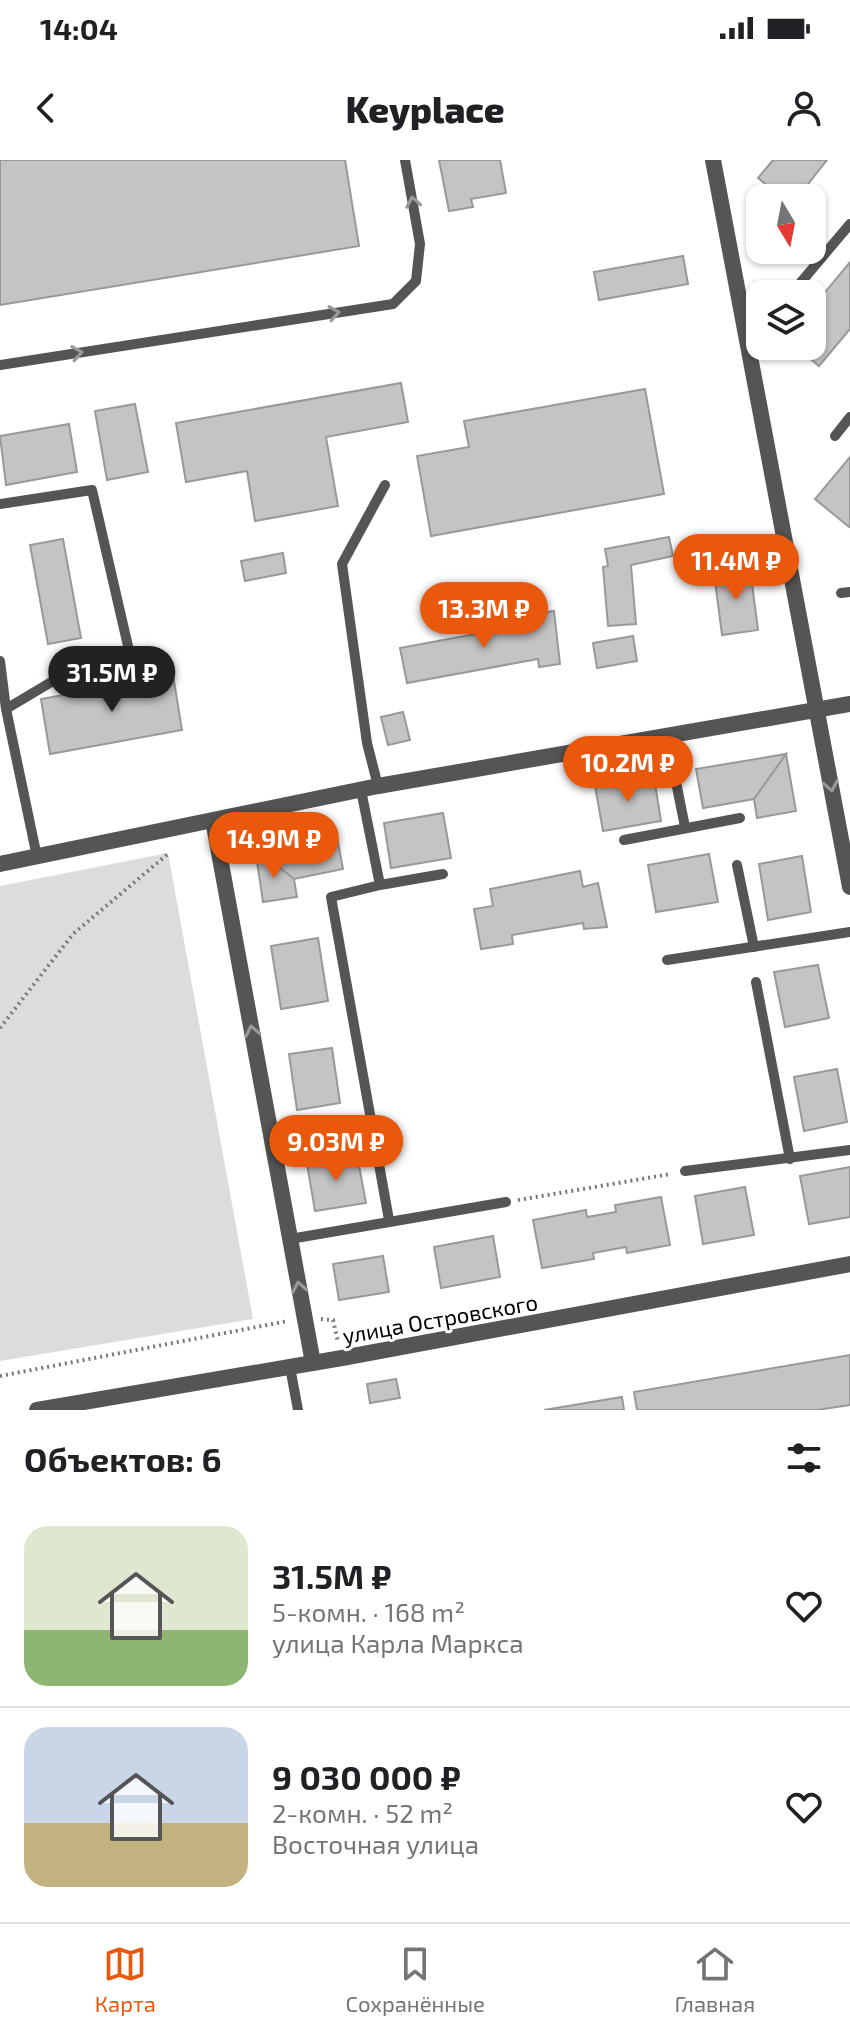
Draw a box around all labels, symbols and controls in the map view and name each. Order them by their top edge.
text: 14:04 [40,10,118,46]
icon: back [24,86,68,130]
icon: person [782,86,826,130]
text: Keyplace [345,87,505,130]
north arrow [746,184,826,264]
map controls [746,184,826,360]
one-way arrow [405,195,422,209]
button: layers [746,280,826,360]
one-way arrow [327,305,341,322]
one-way arrow [70,345,84,362]
pin: 11.4M ₽ [662,534,810,602]
text: 11.4M ₽ [691,544,781,575]
pin: 13.3M ₽ [410,582,558,650]
text: 13.3M ₽ [438,592,530,623]
pin: 31.5M ₽ [38,646,186,714]
text: 31.5M ₽ [66,656,158,687]
pin: 10.2M ₽ [554,736,702,804]
text: 10.2M ₽ [581,746,675,777]
one-way arrow [822,779,839,792]
pin: 14.9M ₽ [200,812,348,880]
text: 14.9M ₽ [227,822,321,853]
one-way arrow [244,1024,261,1038]
pin: 9.03M ₽ [262,1115,410,1183]
text: 9.03M ₽ [287,1125,385,1156]
one-way arrow [292,1280,309,1293]
street label: улица Островского [340,1288,540,1349]
icon: filters [782,1436,826,1480]
text: Объектов: 6 [24,1438,222,1479]
text: 31.5M ₽ [272,1555,392,1596]
icon: home [88,1558,184,1654]
icon: heart [782,1584,826,1628]
text: 5-комн. · 168 m² [272,1596,465,1627]
text: улица Карла Маркса [272,1627,524,1658]
text: 9 030 000 ₽ [272,1756,461,1797]
icon: home [88,1759,184,1855]
icon: heart [782,1785,826,1829]
text: 2-комн. · 52 m² [272,1797,453,1828]
text: Восточная улица [272,1828,479,1859]
tab: Карта [95,1942,156,2016]
tab: Сохранённые [346,1942,485,2016]
tab: Главная [675,1942,755,2016]

